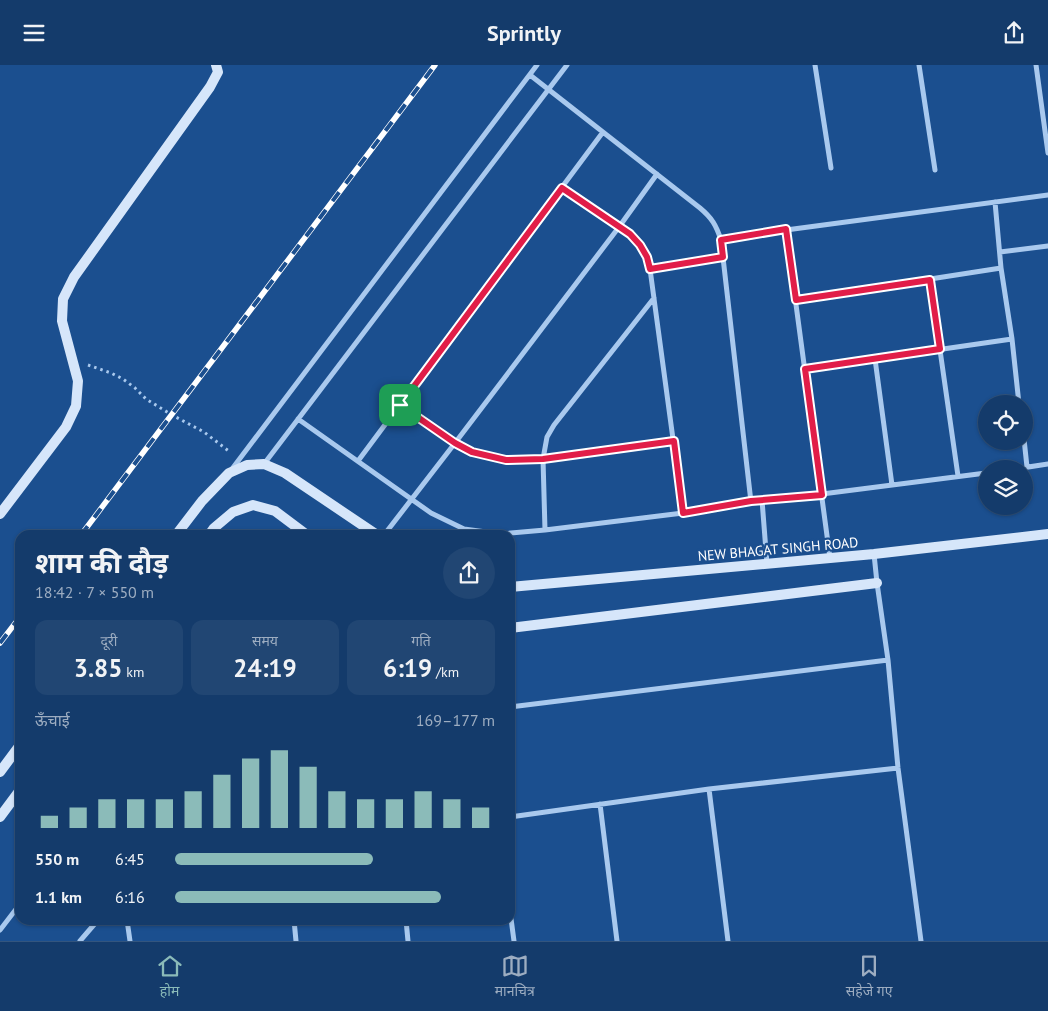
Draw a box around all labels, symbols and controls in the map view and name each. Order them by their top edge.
icon: menu [20,19,48,47]
text: Sprintly [487,19,561,47]
icon: share [1000,19,1028,47]
pin [379,384,421,426]
icon: arrive [386,391,414,419]
map controls [978,395,1033,515]
button: locate [978,395,1033,450]
button: layers [978,460,1033,515]
street label: NEW BHAGAT SINGH ROAD [697,533,859,565]
text: शाम की दौड़ [35,544,168,581]
button: share [443,547,495,599]
text: 18:42 · 7 × 550 m [35,582,154,602]
text: दूरी [101,632,117,650]
text: समय [252,632,278,650]
text: गति [411,632,431,650]
text: 3.85 [74,652,122,684]
text: 24:19 [233,652,297,684]
text: 6:19 [383,652,432,684]
text: km [122,663,144,681]
text: /km [432,663,459,681]
text: ऊँचाई [35,710,70,730]
text: 169–177 m [416,710,495,730]
text: 550 m [35,849,79,869]
text: 6:45 [115,849,145,869]
text: 1.1 km [35,887,82,907]
text: 6:16 [115,887,145,907]
tab: होम [156,952,184,1002]
tab: मानचित्र [495,952,535,1002]
tab: सहेजे गए [846,952,892,1002]

